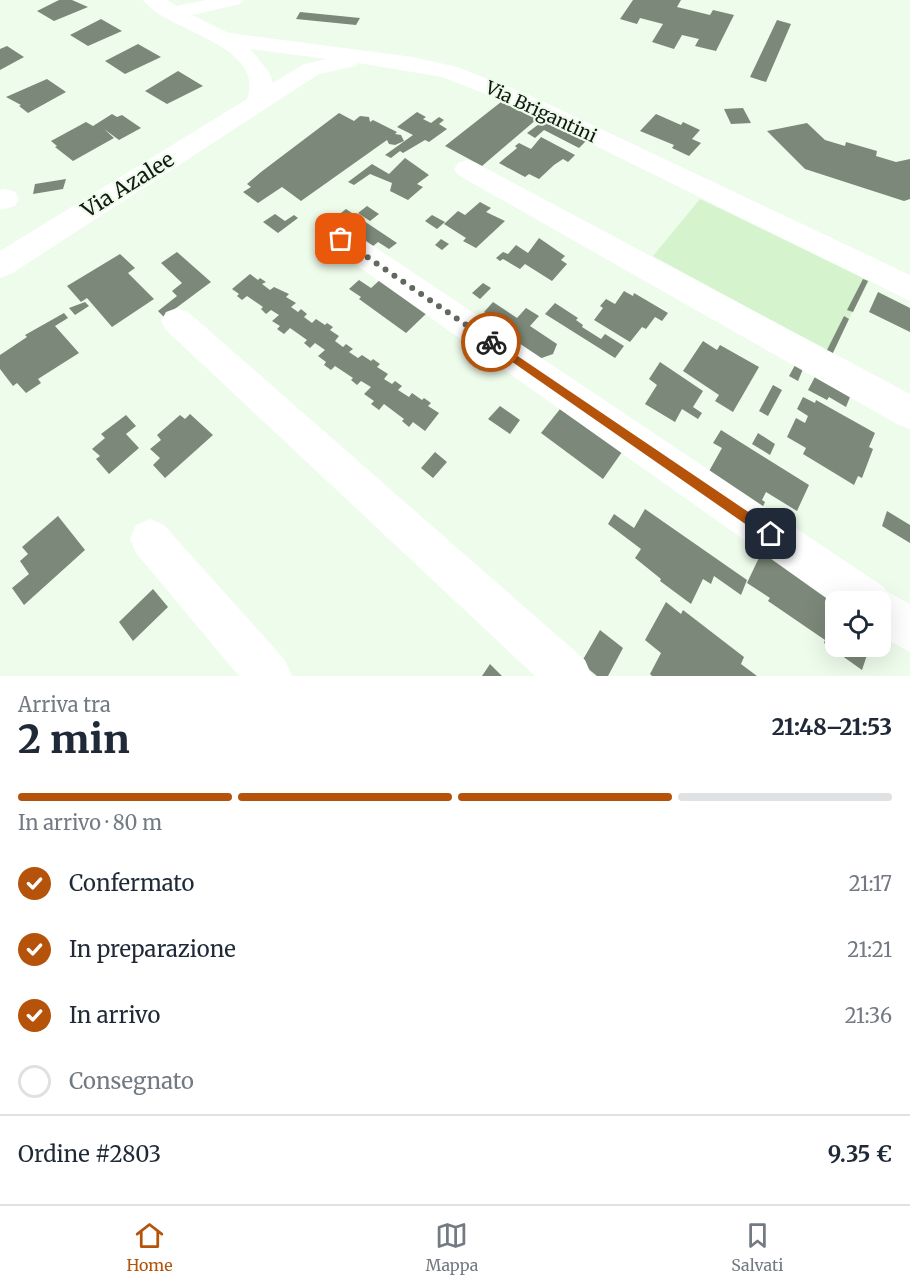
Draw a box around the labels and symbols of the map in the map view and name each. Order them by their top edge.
street label: Via Brigantini [481,75,601,147]
street label: Via Azalee [76,146,179,224]
pin [315,213,366,264]
courier [461,312,521,372]
pin [745,508,796,559]

